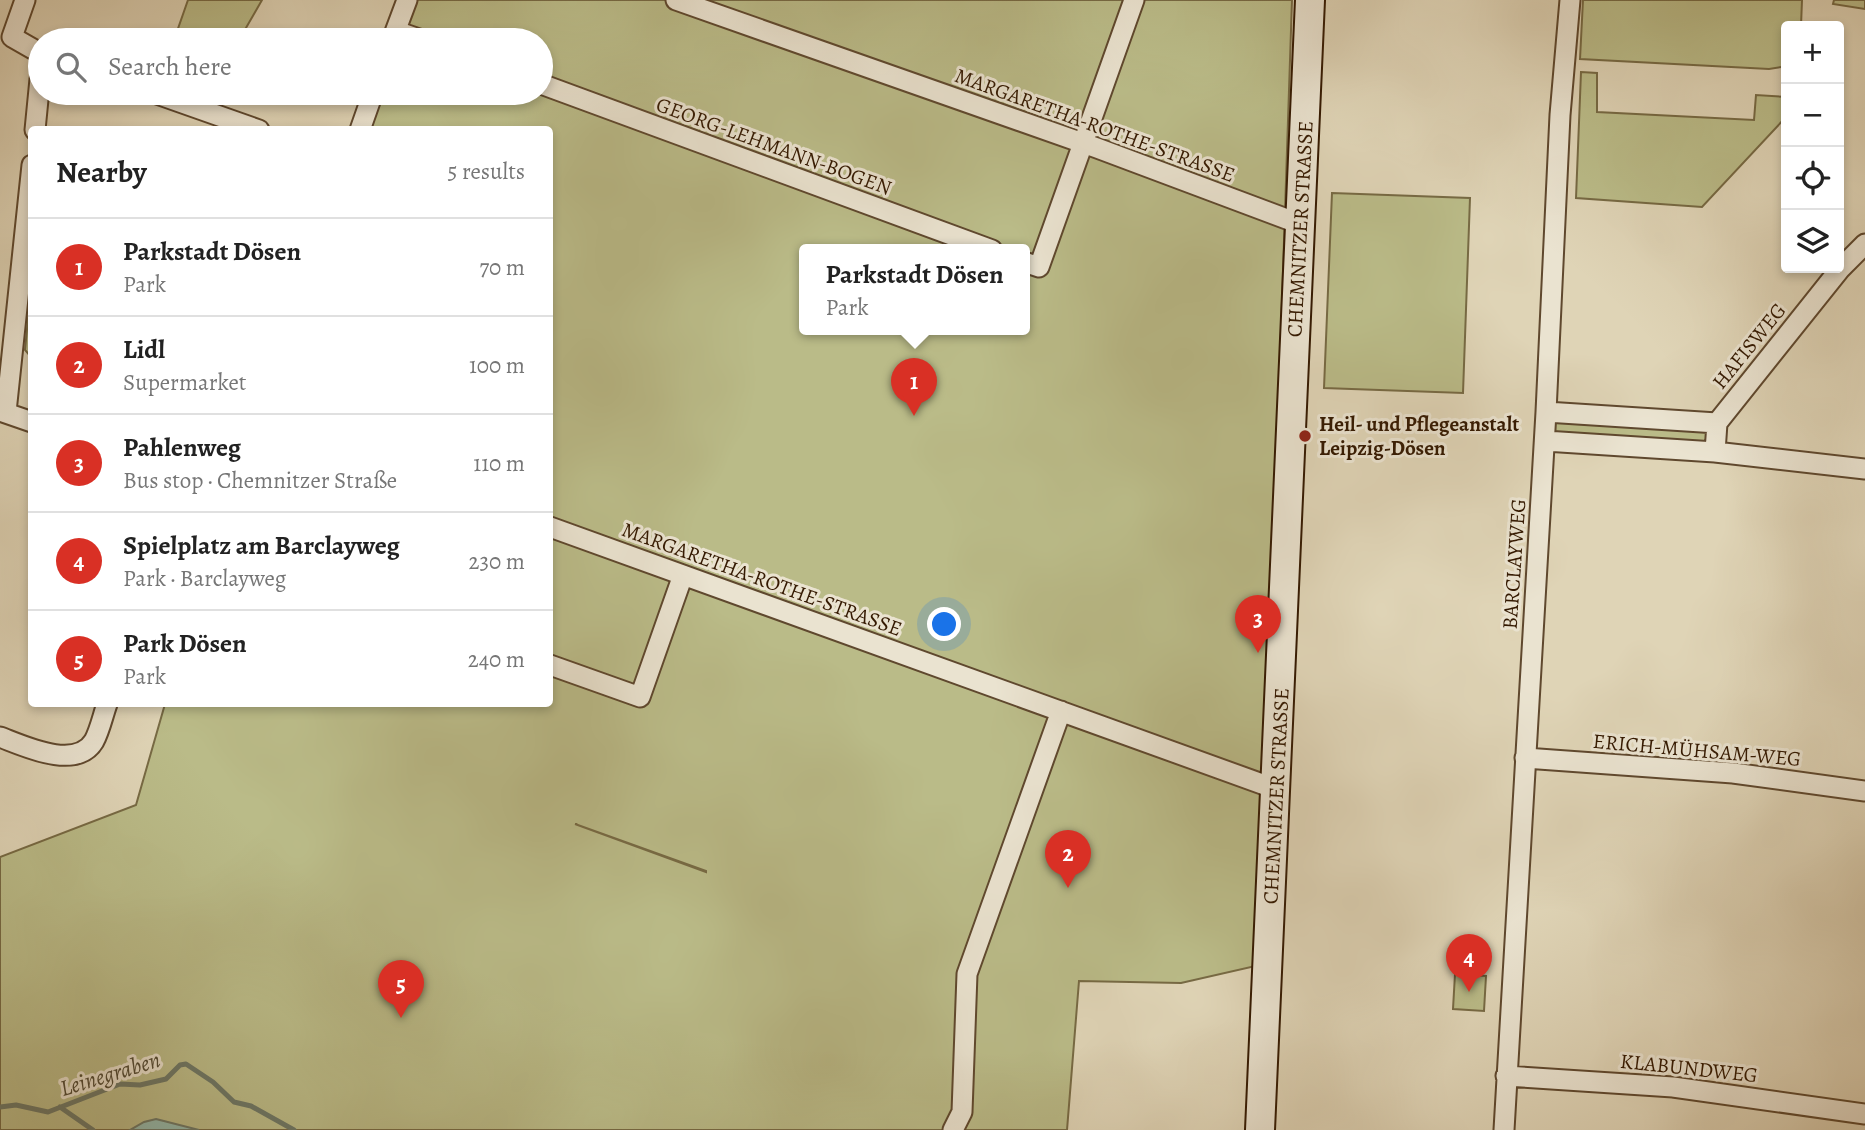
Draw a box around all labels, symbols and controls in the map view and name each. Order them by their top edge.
map controls [1781,21,1844,273]
button: + [1781,21,1844,84]
search box [28,28,553,105]
icon: search [52,48,90,86]
text: Search here [108,49,232,84]
street label: MARGARETHA-ROTHE-STRASSE [951,61,1239,189]
button: − [1781,84,1844,147]
street label: GEORG-LEHMANN-BOGEN [652,90,896,202]
street label: CHEMNITZER STRASSE [1280,120,1320,338]
button: locate [1781,147,1844,210]
text: Nearby [56,152,147,192]
text: 5 results [448,156,525,187]
button: layers [1781,210,1844,273]
text: Parkstadt Dösen [123,234,301,269]
popup [799,244,1030,335]
text: 1 [75,252,83,283]
text: 70 m [479,252,525,283]
text: Parkstadt Dösen [825,257,1004,292]
text: Park [123,269,166,300]
text: Park [825,292,869,323]
street label: HAFISWEG [1706,297,1792,395]
text: Lidl [123,332,165,367]
text: 2 [73,350,85,381]
text: 100 m [469,350,525,381]
pin: 1 [891,358,937,416]
text: Supermarket [123,367,246,398]
place label: Heil- und Pflegeanstalt Leipzig-Dösen [1319,410,1519,462]
marker: Heil- und Pflegeanstalt Leipzig-Dösen [1297,428,1313,444]
text: Pahlenweg [123,430,241,465]
text: 3 [74,448,84,479]
text: 110 m [473,448,525,479]
text: Bus stop · Chemnitzer Straße [123,465,397,496]
street label: BARCLAYWEG [1495,498,1533,630]
street label: MARGARETHA-ROTHE-STRASSE [618,515,906,643]
text: Spielplatz am Barclayweg [123,528,400,563]
text: 4 [74,546,84,577]
text: 230 m [469,546,525,577]
text: Park · Barclayweg [123,563,286,594]
pin: 3 [1235,595,1281,653]
your location [927,607,961,641]
text: Park Dösen [123,626,247,661]
text: 5 [74,644,84,675]
text: 240 m [468,644,525,675]
text: Park [123,661,166,692]
street label: CHEMNITZER STRASSE [1256,687,1296,905]
street label: ERICH-MÜHSAM-WEG [1592,727,1802,773]
pin: 2 [1045,830,1091,888]
pin: 4 [1446,934,1492,992]
pin: 5 [378,960,424,1018]
water label: Leinegraben [56,1044,164,1104]
street label: KLABUNDWEG [1619,1047,1759,1089]

